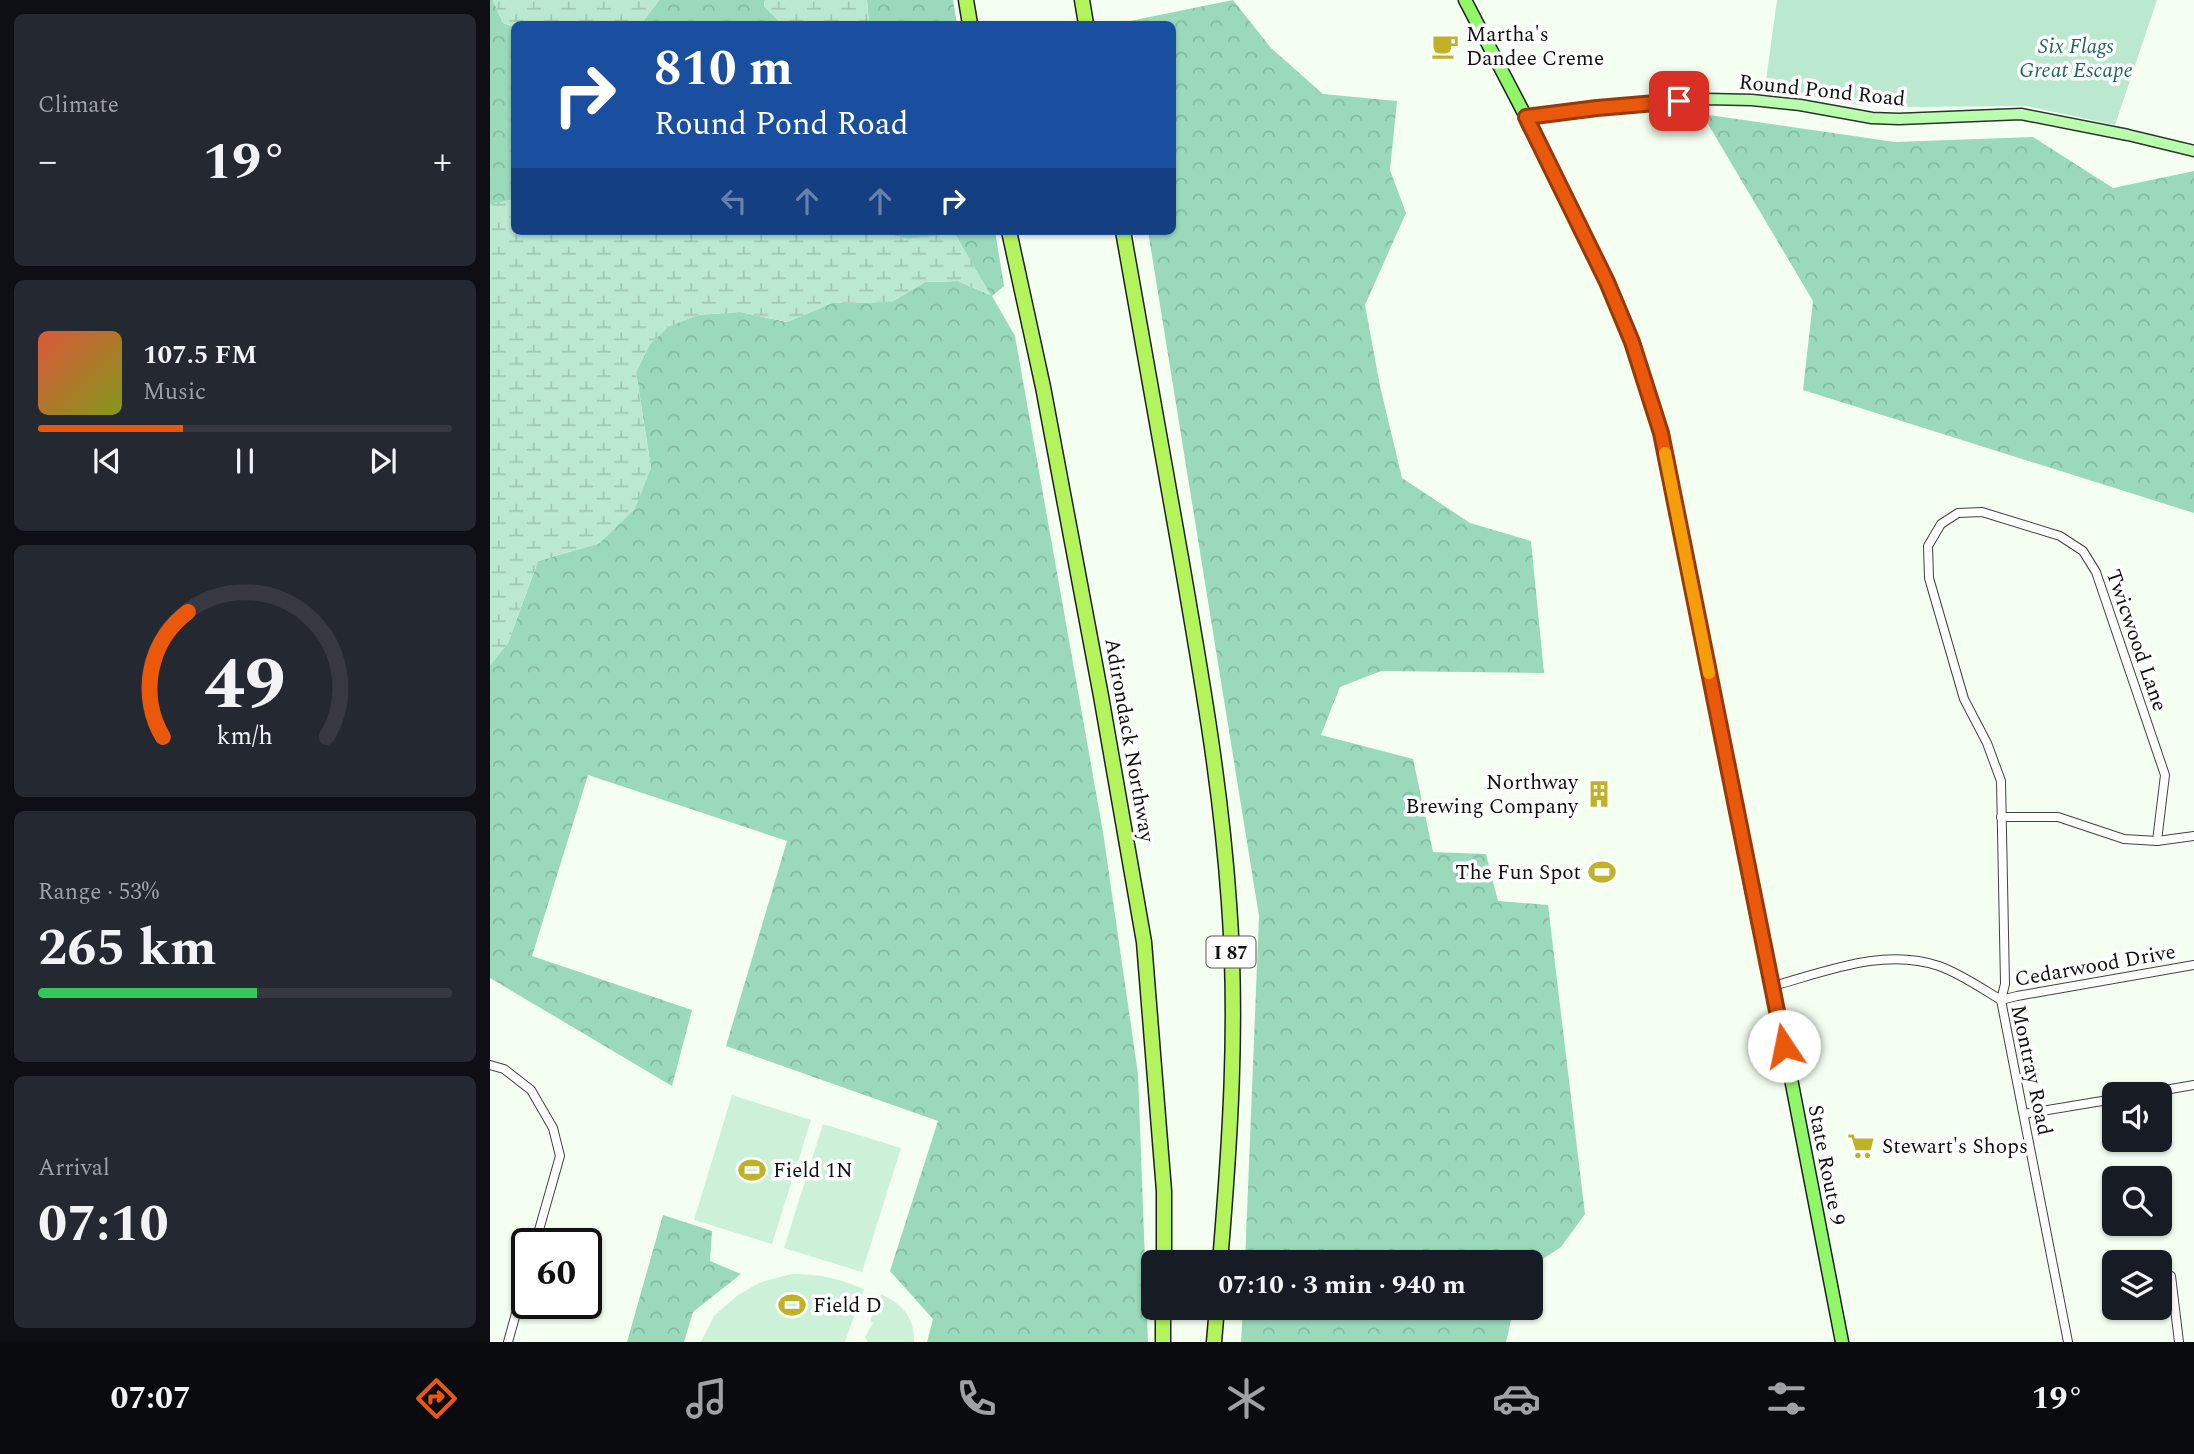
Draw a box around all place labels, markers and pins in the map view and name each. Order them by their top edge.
place label: Martha's Dandee Creme [1466,19,1604,75]
cafe icon: Martha's Dandee Creme [1430,31,1460,61]
pin [1649,71,1709,131]
place label: Northway Brewing Company [1405,767,1579,823]
building icon: Northway Brewing Company [1584,779,1614,809]
place label: The Fun Spot [1455,857,1581,889]
sports icon: The Fun Spot [1587,857,1617,887]
supermarket icon: Stewart's Shops [1846,1131,1876,1161]
place label: Stewart's Shops [1882,1131,2028,1163]
sports icon: Field 1N [737,1155,767,1185]
place label: Field 1N [773,1155,853,1187]
sports icon: Field D [777,1290,807,1320]
place label: Field D [813,1290,882,1322]

